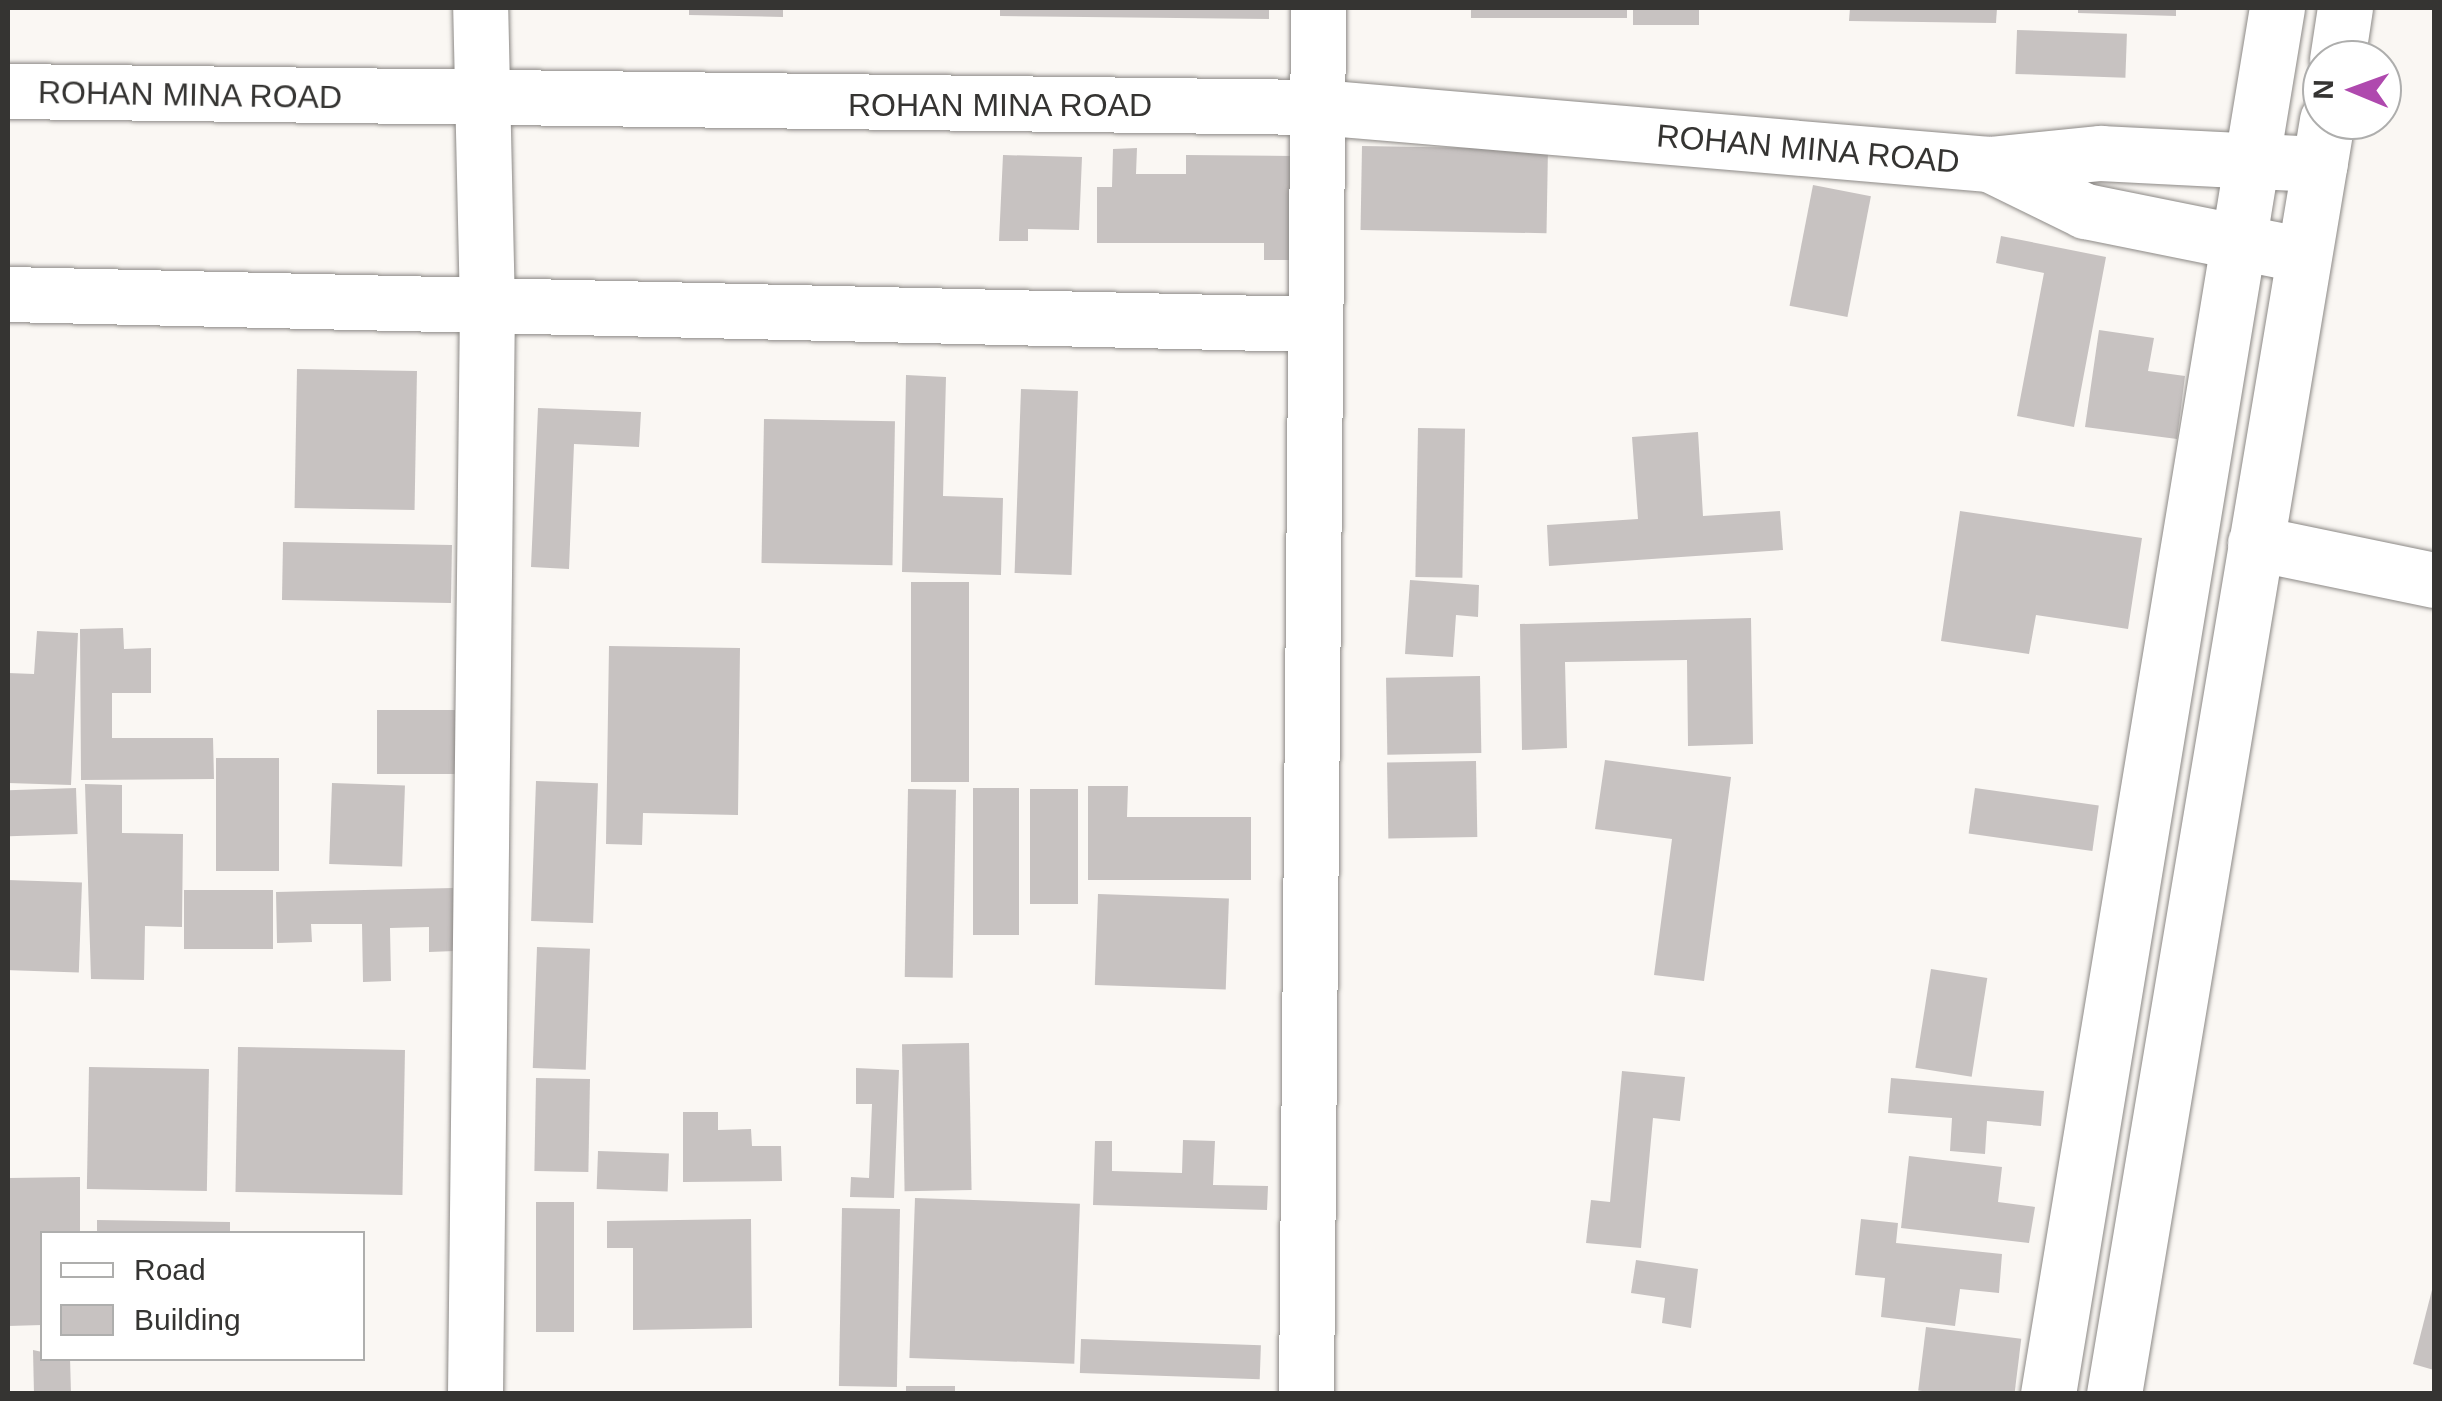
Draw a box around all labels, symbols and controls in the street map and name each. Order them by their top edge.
north arrow [2302,40,2402,140]
street label: ROHAN MINA ROAD [37,73,343,117]
text: N [2308,79,2339,100]
street label: ROHAN MINA ROAD [847,86,1153,124]
street label: ROHAN MINA ROAD [1654,117,1962,181]
legend [40,1231,365,1361]
text: Road [134,1253,206,1286]
text: Building [134,1303,241,1336]

